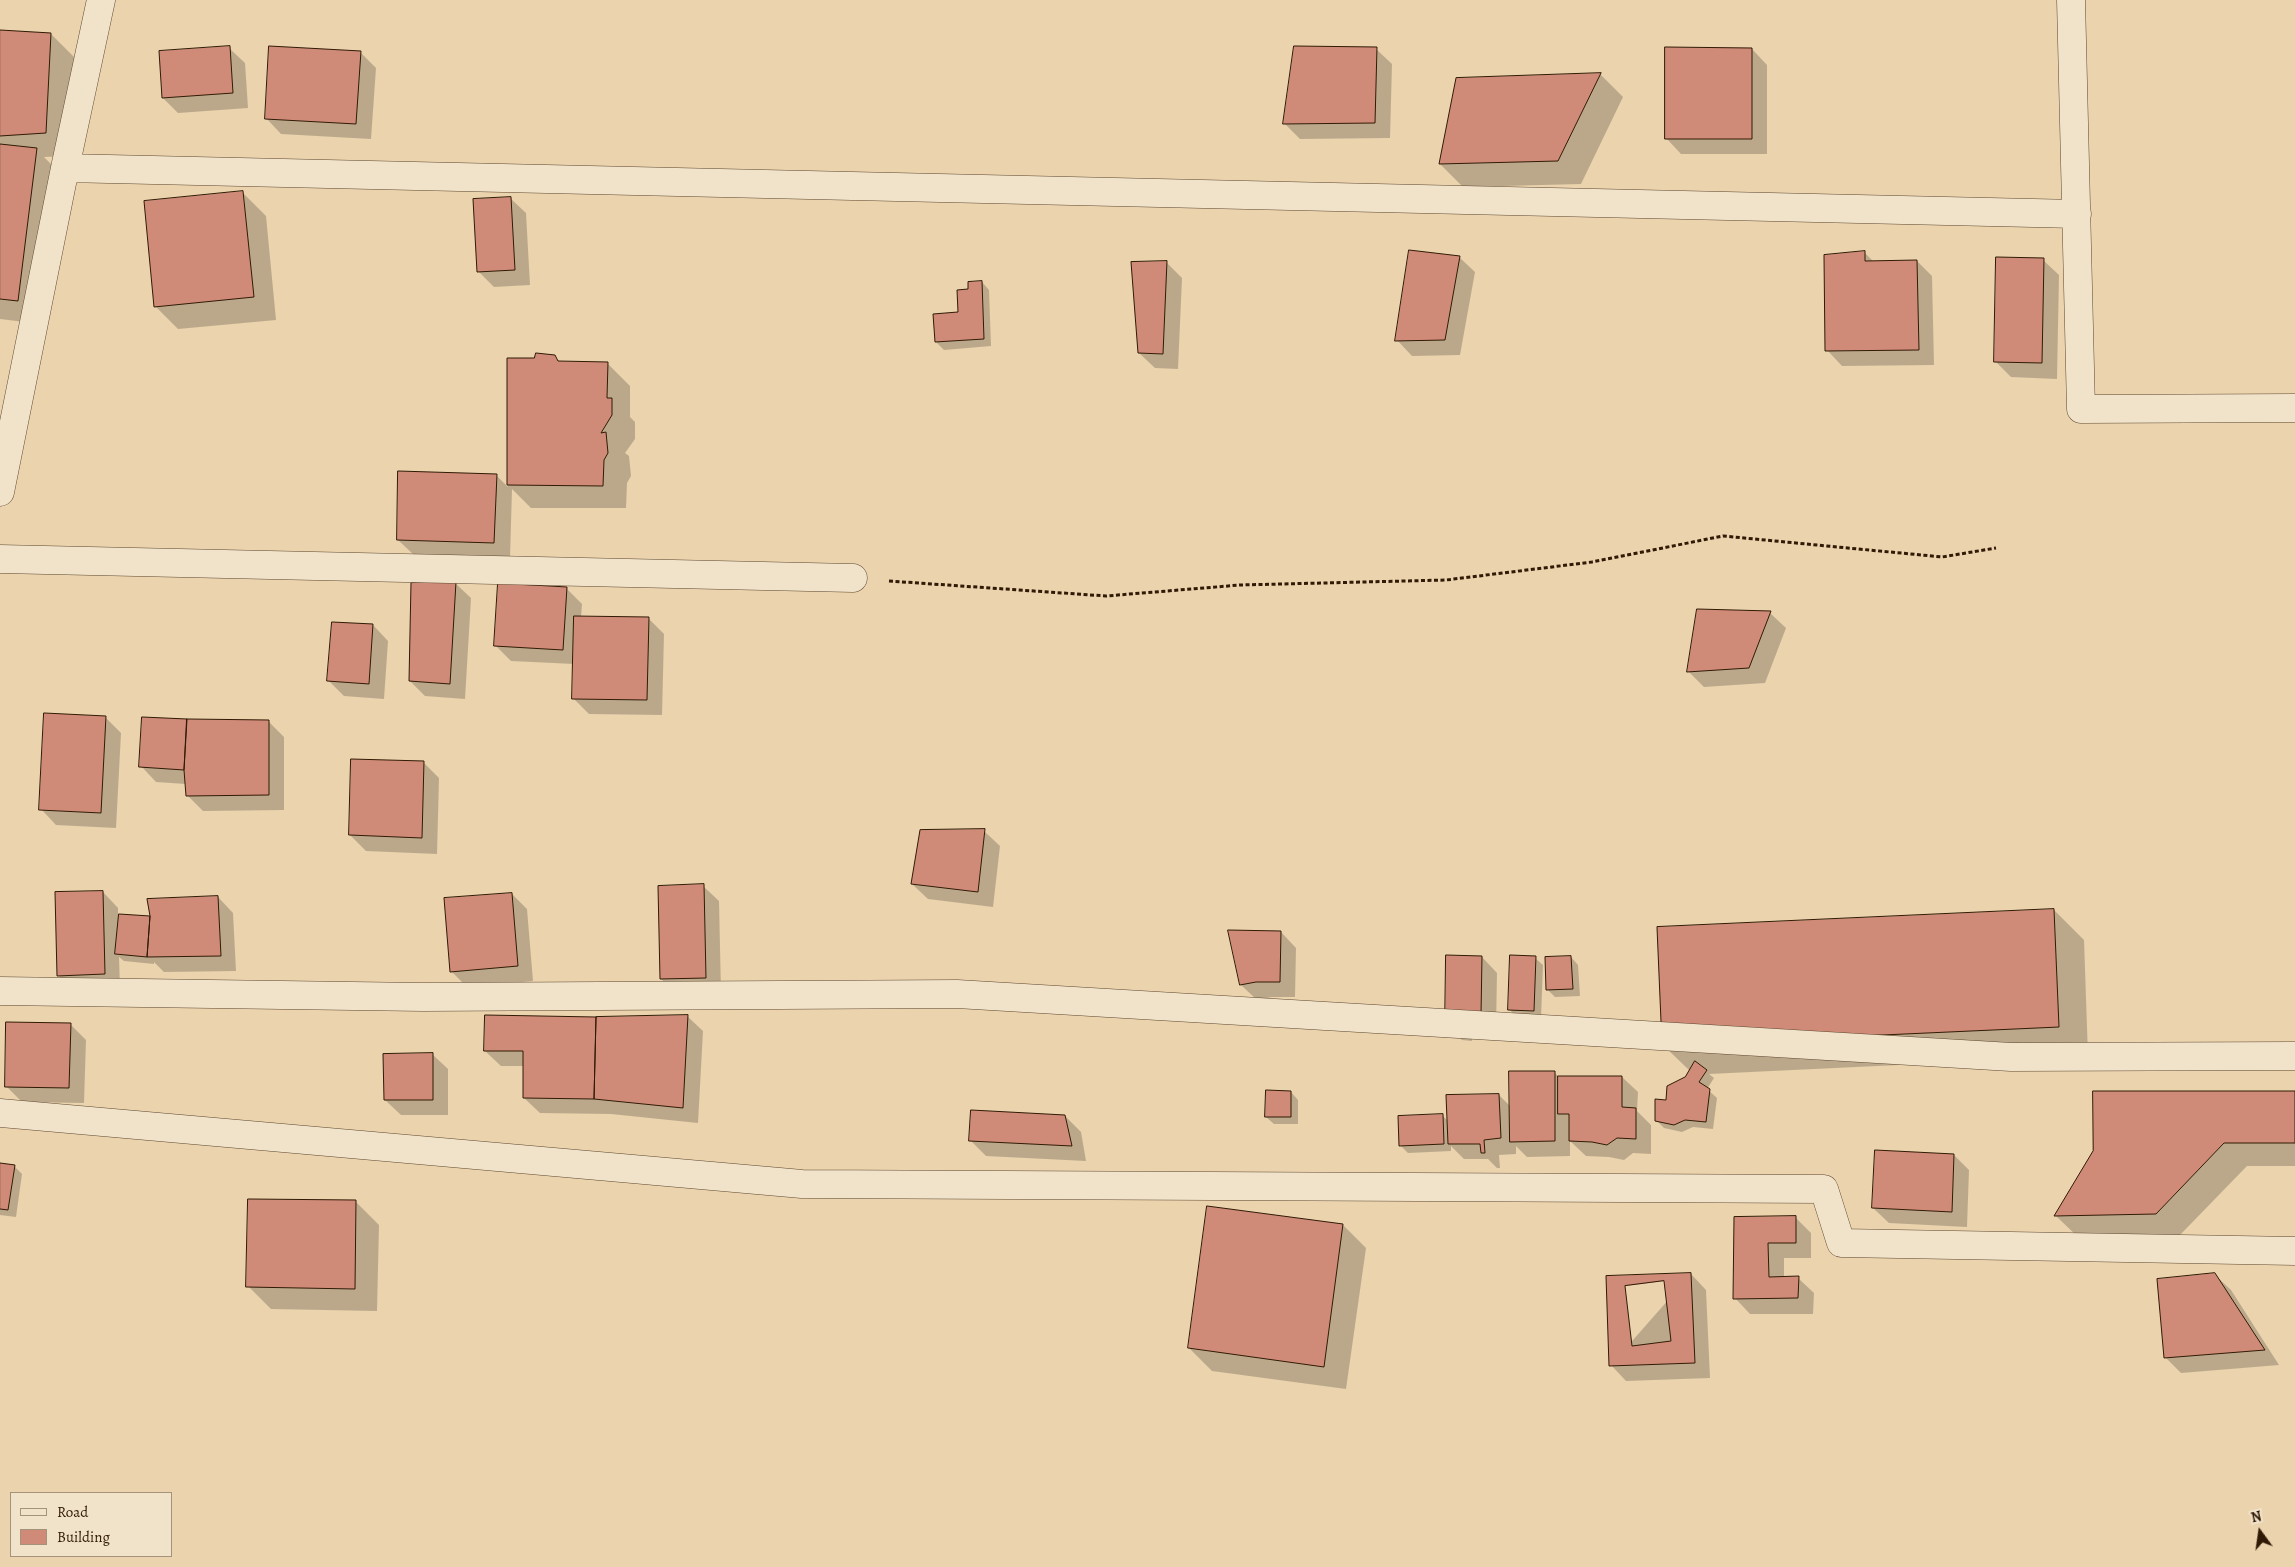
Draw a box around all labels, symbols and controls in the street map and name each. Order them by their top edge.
legend [10,1492,172,1557]
text: Road [57,1502,88,1522]
north arrow [2235,1507,2285,1557]
text: N [2249,1507,2263,1527]
text: Building [57,1527,110,1547]

